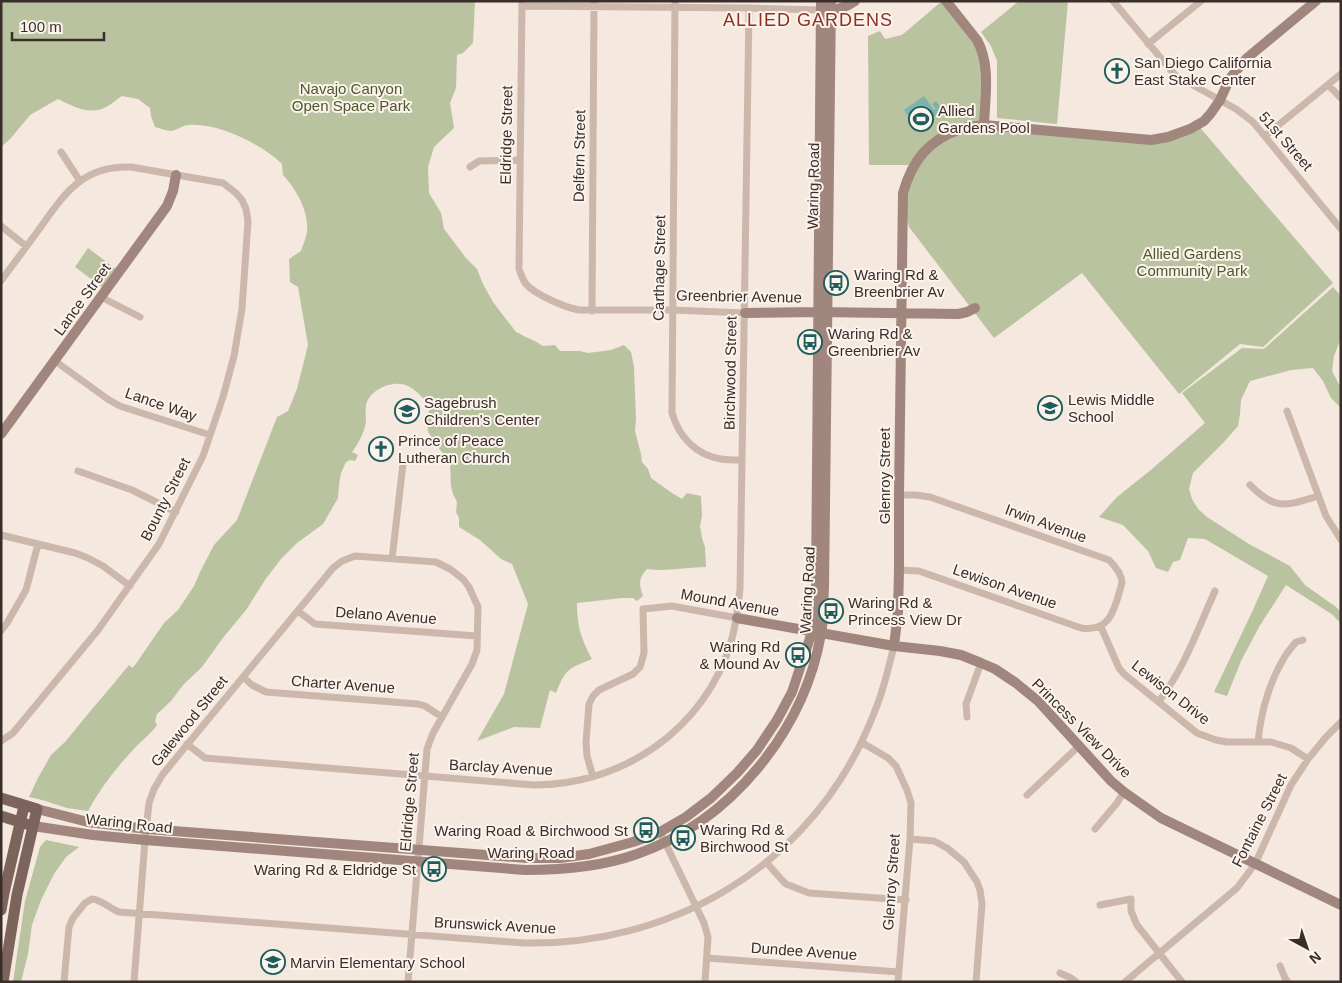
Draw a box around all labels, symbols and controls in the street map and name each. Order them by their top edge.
scale bar [12,10,105,42]
district label: ALLIED GARDENS [723,10,893,30]
text: 100 m [20,18,62,35]
place label: San Diego California East Stake Center [1134,54,1272,88]
church icon: San Diego California East Stake Center [1104,58,1130,84]
park label: Navajo Canyon Open Space Park [292,80,411,114]
street label: Eldridge Street [497,84,515,185]
place label: Allied Gardens Pool [938,102,1030,136]
sports icon: Allied Gardens Pool [908,106,934,132]
street label: 51st Street [1256,108,1317,175]
street label: Delfern Street [570,109,588,202]
street label: Waring Road [804,142,822,230]
street label: Carthage Street [650,214,668,321]
park label: Allied Gardens Community Park [1137,245,1248,279]
street label: Lance Street [50,259,114,338]
place label: Waring Rd & Breenbrier Av [854,266,945,300]
bus stop icon: Waring Rd & Breenbrier Av [823,270,849,296]
street label: Greenbrier Avenue [676,286,802,306]
street label: Birchwood Street [721,315,740,430]
place label: Waring Rd & Greenbrier Av [828,325,921,359]
bus stop icon: Waring Rd & Greenbrier Av [797,329,823,355]
street label: Lance Way [123,384,199,424]
place label: Lewis Middle School [1068,391,1155,425]
place label: Sagebrush Children's Center [424,394,539,428]
school or university icon: Lewis Middle School [1037,395,1063,421]
school or university icon: Sagebrush Children's Center [394,398,420,424]
street label: Glenroy Street [876,427,893,524]
place label: Prince of Peace Lutheran Church [398,432,510,466]
church icon: Prince of Peace Lutheran Church [368,436,394,462]
street label: Bounty Street [137,454,194,543]
street label: Irwin Avenue [1003,500,1089,546]
street label: Waring Road [796,546,818,634]
street label: Lewison Avenue [951,560,1059,612]
street label: Mound Avenue [679,585,781,619]
place label: Waring Rd & Princess View Dr [848,594,962,628]
bus stop icon: Waring Rd & Princess View Dr [818,598,844,624]
street label: Delano Avenue [335,603,437,627]
place label: Waring Rd & Mound Av [699,638,780,672]
bus stop icon: Waring Rd & Mound Av [785,642,811,668]
street label: Lewison Drive [1129,656,1213,728]
street label: Galewood Street [147,672,231,770]
street label: Charter Avenue [291,672,395,696]
street label: Princess View Drive [1029,675,1135,781]
street label: Eldridge Street [396,751,422,852]
street label: Barclay Avenue [449,756,553,778]
street label: Fontaine Street [1228,770,1290,870]
street label: Waring Road [85,810,173,836]
bus stop icon: Waring Road & Birchwood St [633,817,659,843]
place label: Waring Rd & Birchwood St [700,821,789,855]
place label: Waring Road & Birchwood St [434,822,629,839]
bus stop icon: Waring Rd & Birchwood St [670,825,696,851]
street label: Glenroy Street [879,832,903,931]
street label: Waring Road [488,844,574,861]
bus stop icon: Waring Rd & Eldridge St [421,856,447,882]
place label: Waring Rd & Eldridge St [254,861,417,878]
street label: Brunswick Avenue [433,913,557,937]
north arrow [1282,923,1332,973]
street label: Dundee Avenue [750,939,858,963]
school or university icon: Marvin Elementary School [260,949,286,975]
text: N [1306,949,1324,967]
place label: Marvin Elementary School [290,954,465,971]

